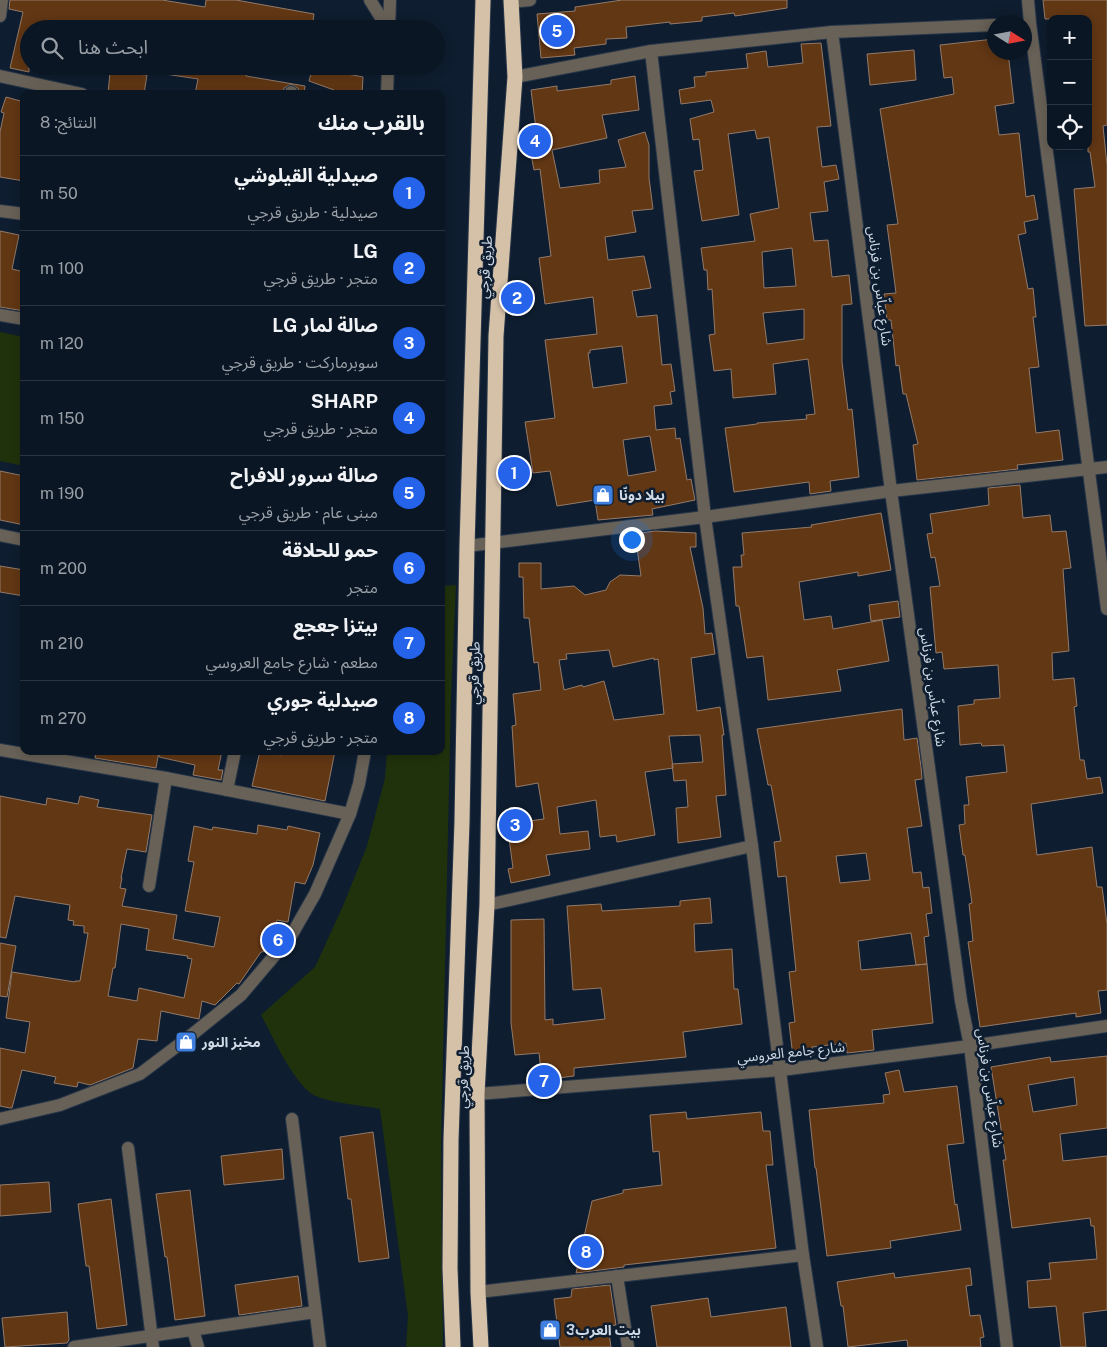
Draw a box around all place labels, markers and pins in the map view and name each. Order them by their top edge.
pin: 5 [541,12,573,50]
pin: 4 [519,122,551,160]
pin: 2 [501,279,533,317]
pin: 1 [498,454,530,492]
shop icon: بيلا دونّا [591,483,615,507]
place label: بيلا دونّا [619,486,665,503]
pin: 3 [499,806,531,844]
pin: 6 [262,921,294,959]
shop icon: مخبز النور [174,1030,198,1054]
place label: مخبز النور [201,1034,261,1051]
pin: 7 [528,1062,560,1100]
pin: 8 [570,1233,602,1271]
shop icon: بيت العرب3 [538,1318,562,1342]
place label: بيت العرب3 [566,1322,641,1339]

